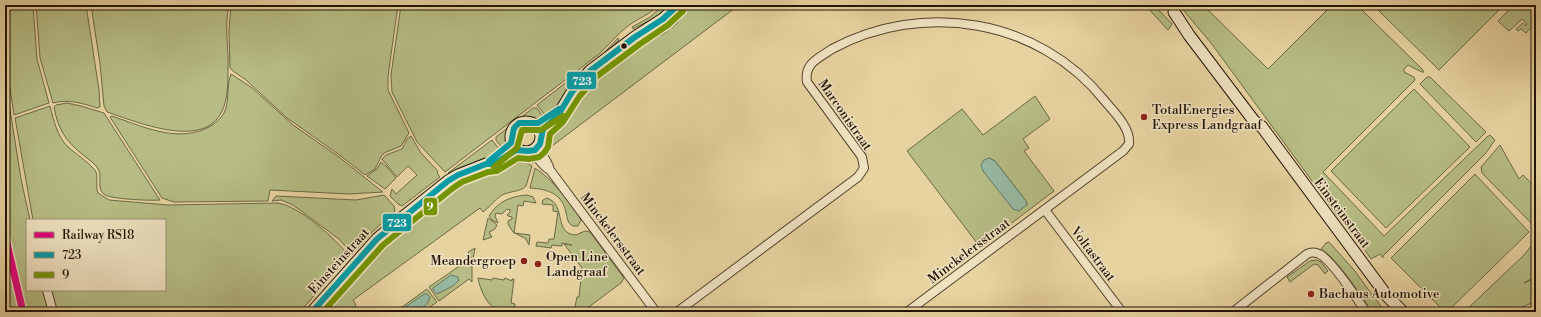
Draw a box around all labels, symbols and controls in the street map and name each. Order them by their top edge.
unlabelled marker [619,41,629,51]
line badge: 723 [566,71,597,90]
text: 723 [572,75,592,89]
street label: Marconistraat [815,76,876,154]
place label: TotalEnergies Express Landgraaf [1152,102,1263,133]
marker: TotalEnergies Express Landgraaf [1139,112,1149,122]
street label: Einsteinstraat [1310,175,1374,252]
street label: Minckelersstraat [577,190,649,279]
line badge: 9 [423,197,438,216]
text: 9 [427,200,434,214]
line badge: 723 [382,213,412,232]
street label: Minckelersstraat [925,215,1014,287]
text: 723 [387,217,407,231]
legend [26,219,166,291]
street label: Voltastraat [1067,223,1119,285]
street label: Einsteinstraat [305,224,373,297]
text: Railway RS18 [62,228,134,243]
text: 723 [62,248,82,263]
place label: Open Line Landgraaf [546,249,608,280]
place label: Meandergroep [430,253,516,269]
marker: Meandergroep [519,256,529,266]
marker: Open Line Landgraaf [533,259,543,269]
text: 9 [62,268,69,283]
place label: Bachaus Automotive [1318,286,1440,302]
marker: Bachaus Automotive [1306,289,1316,299]

